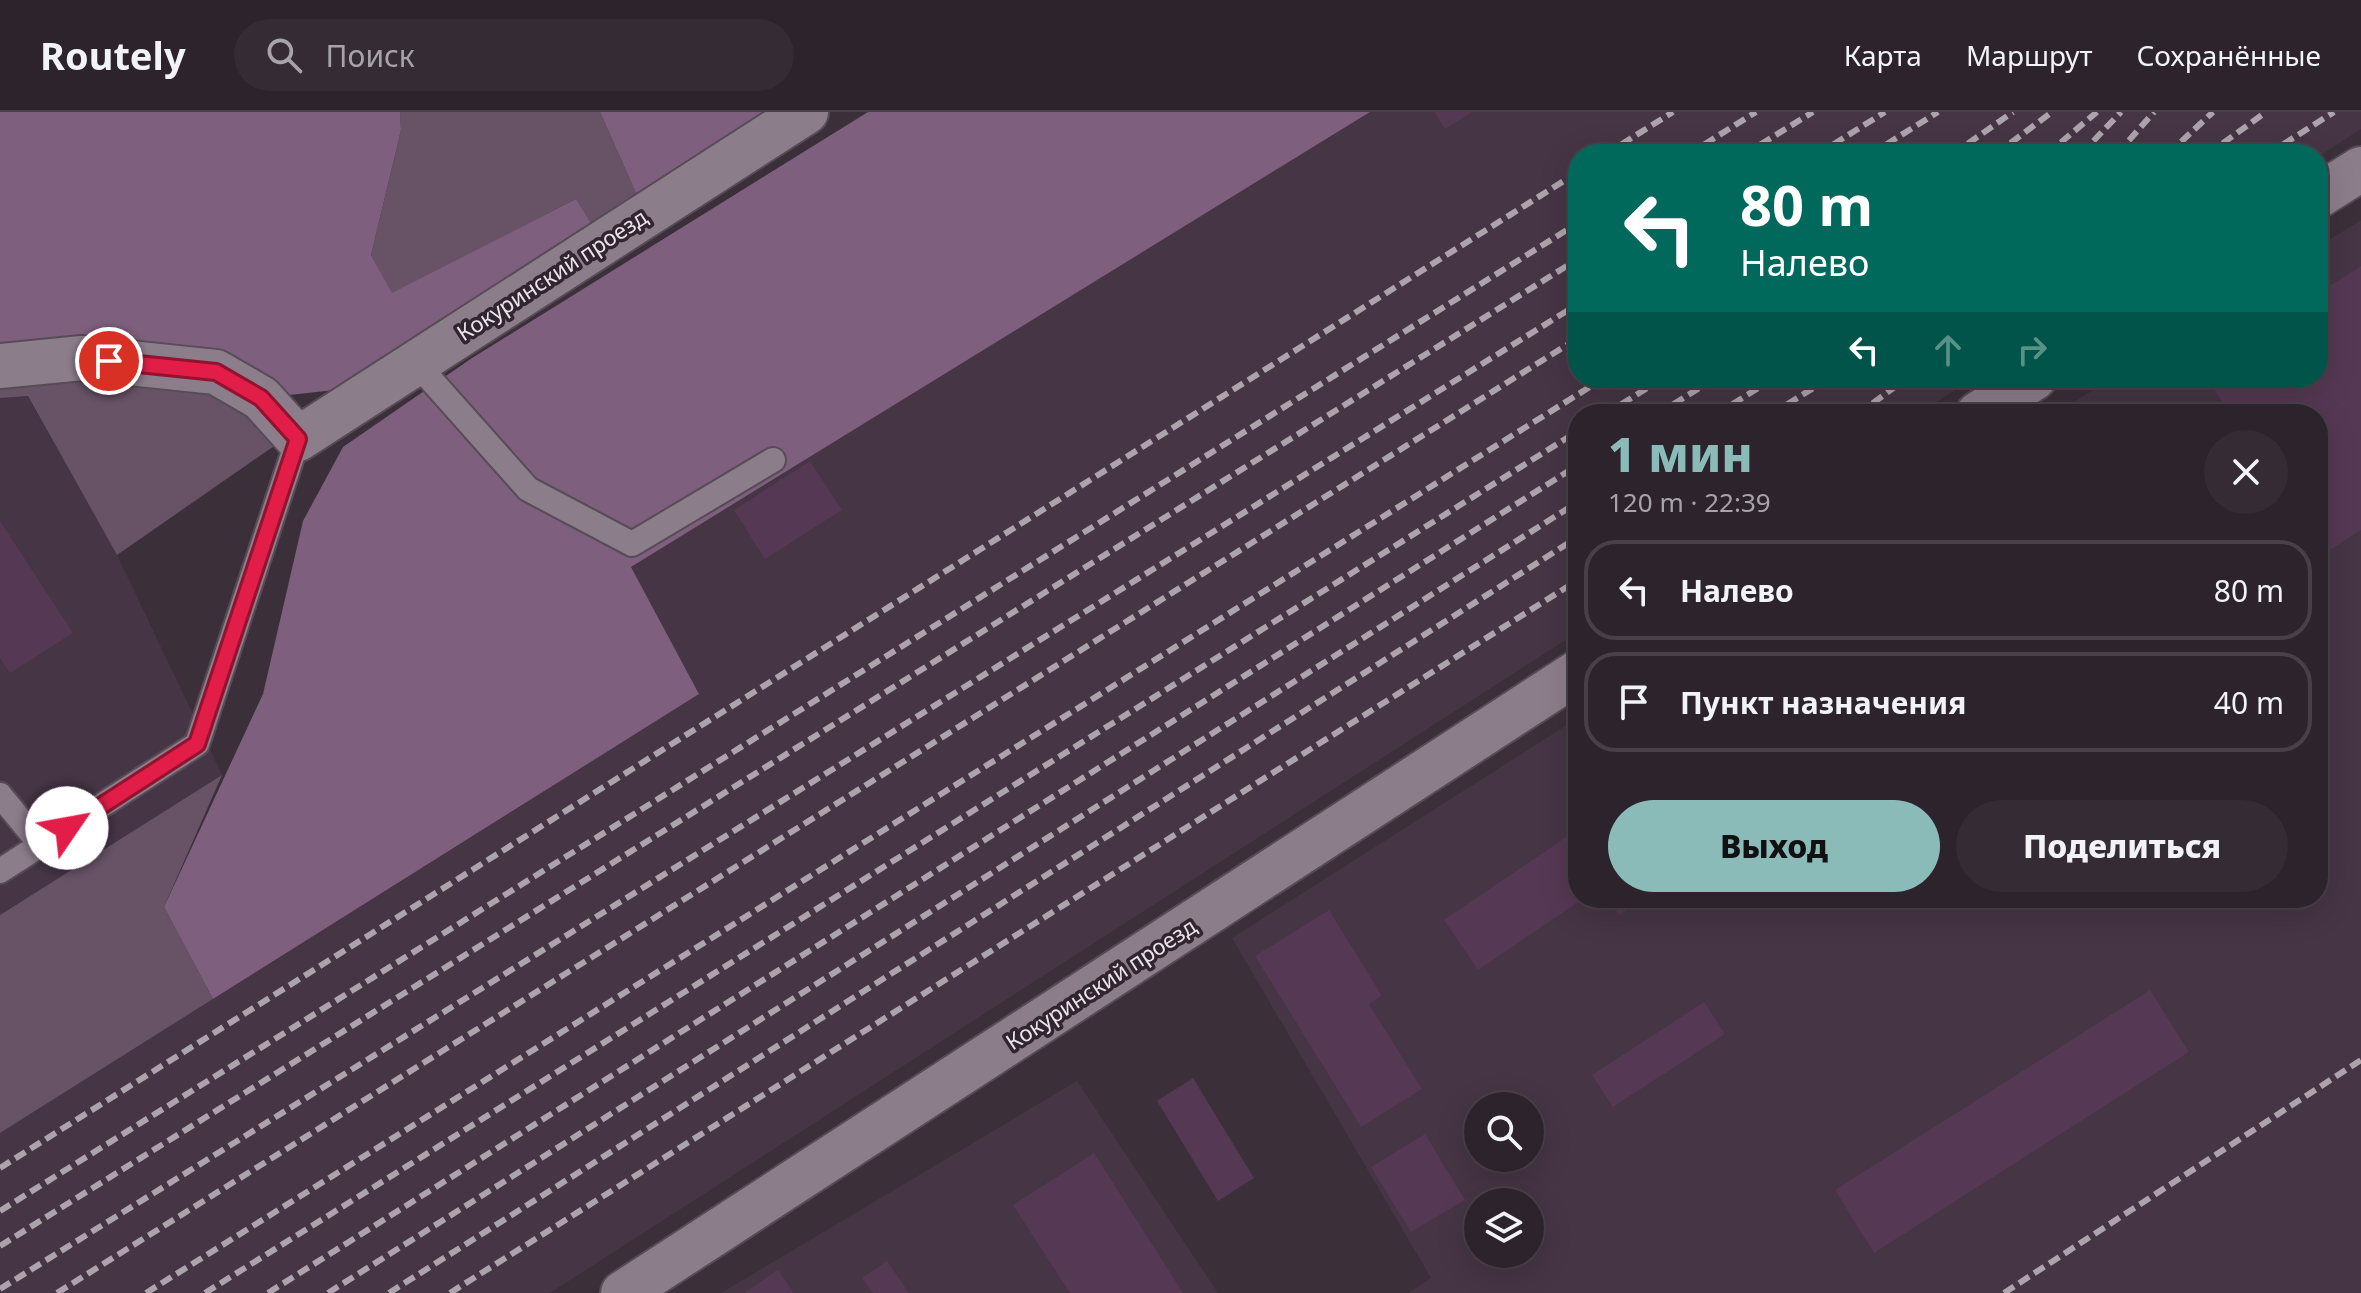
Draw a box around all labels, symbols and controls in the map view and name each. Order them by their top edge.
search box [234,19,794,91]
text: Routely [40,29,186,81]
icon: search [262,33,306,77]
text: Поиск [326,35,415,76]
text: Карта [1844,36,1922,74]
text: Маршрут [1966,36,2092,74]
text: Сохранённые [2136,36,2321,74]
text: 80 m [1740,166,1873,242]
icon: left [1608,176,1712,280]
street label: Кокуринский проезд [450,201,653,347]
text: Налево [1740,238,1869,287]
pin [75,327,143,395]
icon: left [1842,328,1886,372]
icon: ahead [1926,328,1970,372]
icon: right [2010,328,2054,372]
icon: arrive [87,339,131,383]
text: 1 мин [1608,421,1753,486]
button: close [2204,430,2288,514]
text: 120 m · 22:39 [1608,484,1771,520]
icon: left [1612,568,1656,612]
text: Налево [1680,570,1794,611]
text: 80 m [2214,570,2284,611]
icon: arrive [1612,680,1656,724]
text: Пункт назначения [1680,682,1966,723]
text: 40 m [2214,682,2284,723]
position arrow [25,786,109,870]
button: Выход [1608,800,1940,892]
button: Поделиться [1956,800,2288,892]
street label: Кокуринский проезд [999,910,1202,1056]
map controls [1464,1092,1544,1268]
button: search [1464,1092,1544,1172]
button: layers [1464,1188,1544,1268]

